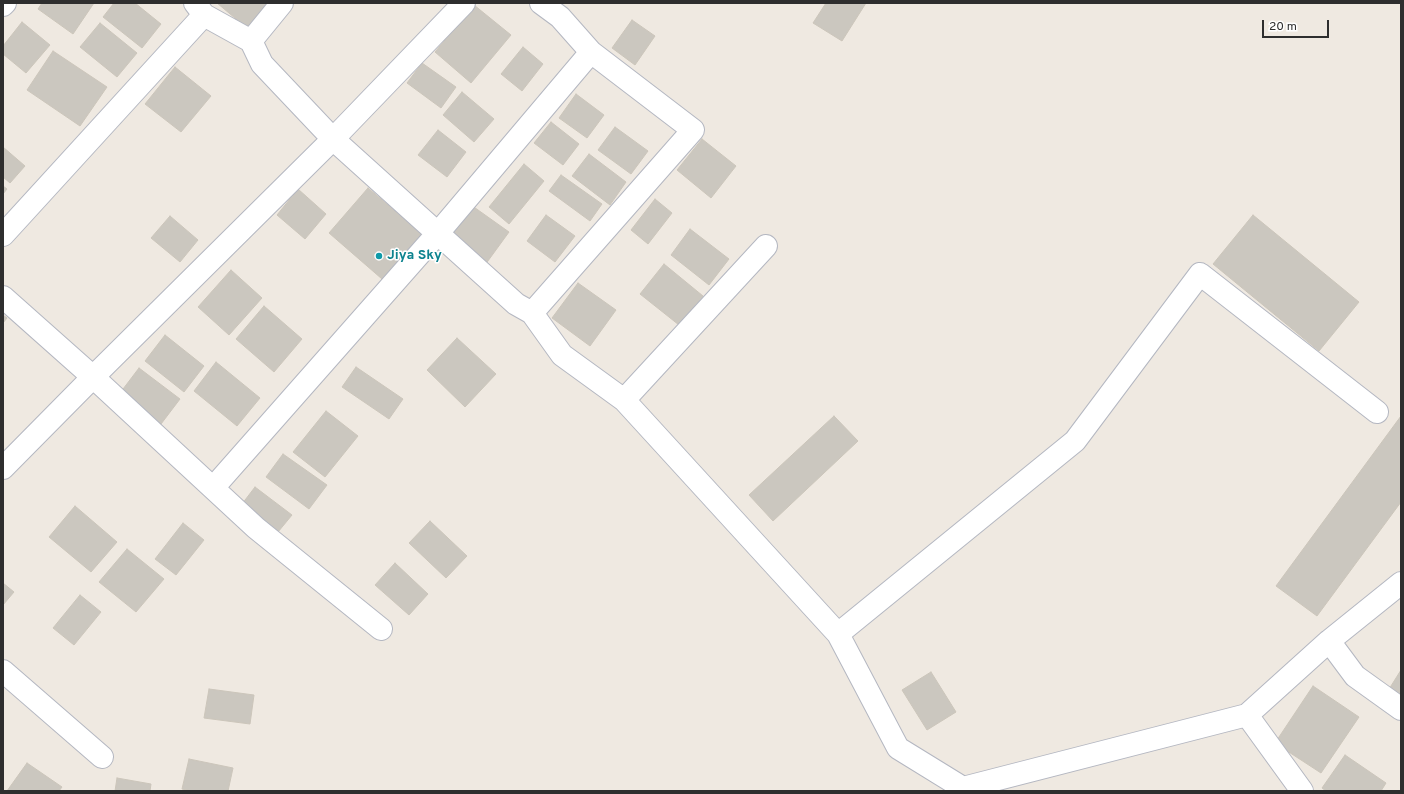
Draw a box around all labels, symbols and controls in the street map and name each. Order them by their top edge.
scale bar [1264,12,1331,38]
text: 20 m [1269,19,1297,35]
place label: Jiya Sky [387,248,442,264]
marker: Jiya Sky [374,251,384,261]

